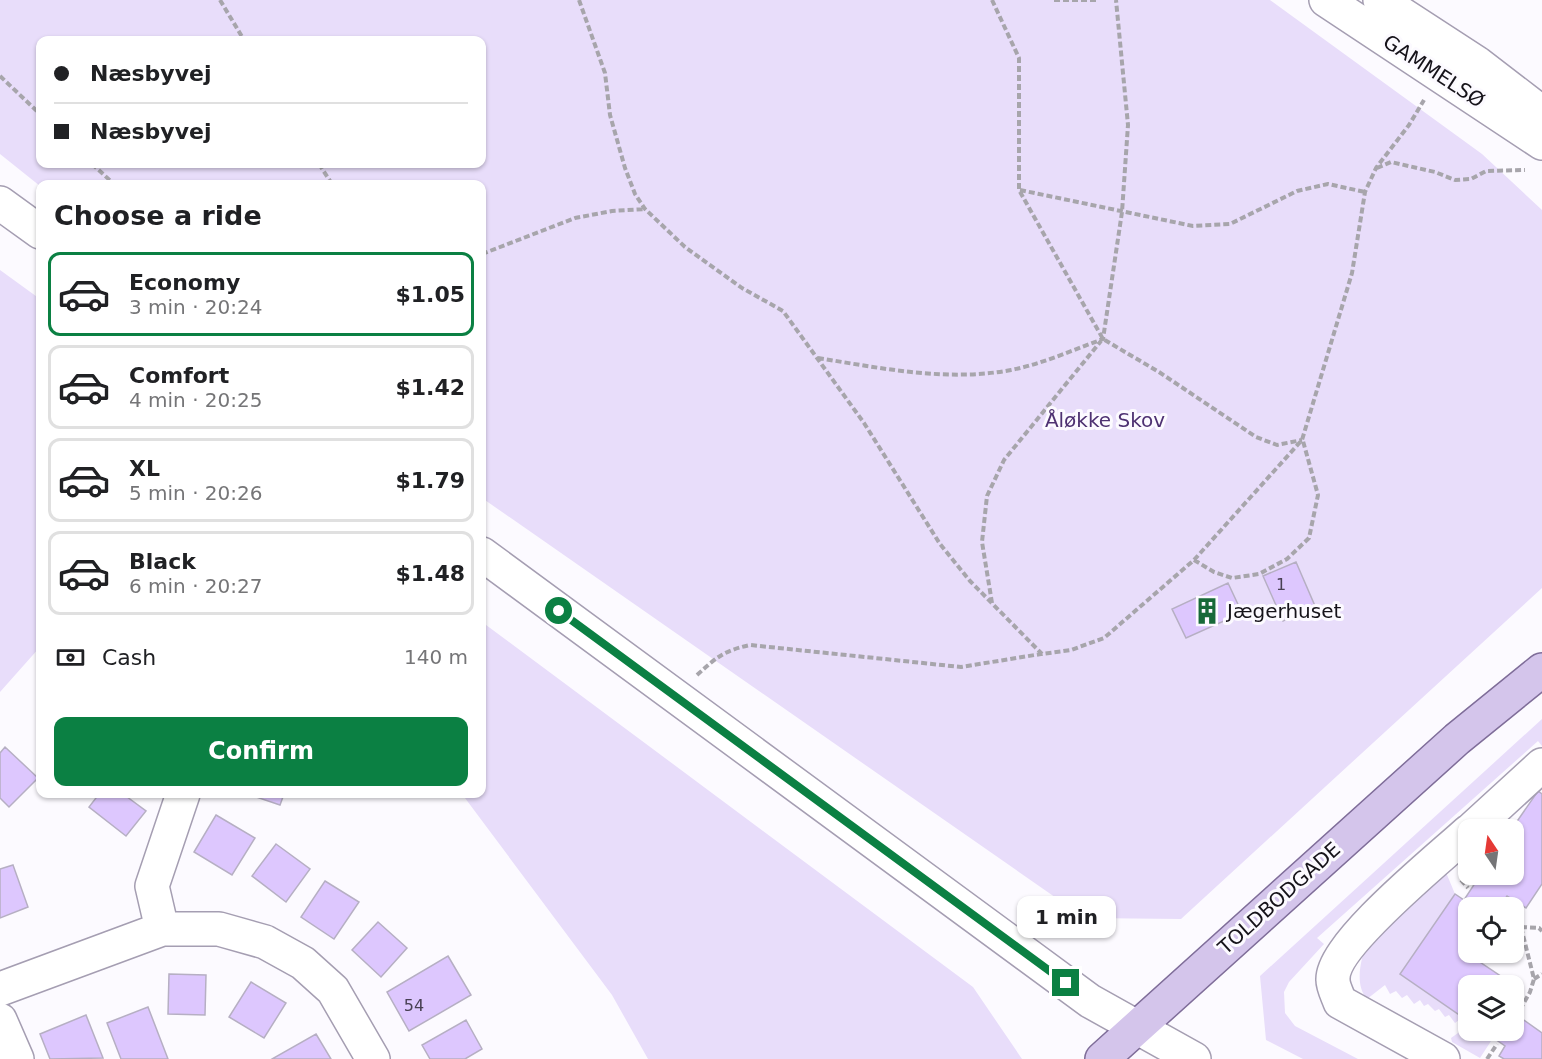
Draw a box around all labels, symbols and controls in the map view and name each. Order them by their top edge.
street label: GAMMELSØ [1379,29,1489,113]
text: Næsbyvej [90,61,211,86]
text: Næsbyvej [90,119,211,144]
text: Choose a ride [54,200,262,231]
icon: car [57,267,111,321]
text: Economy [129,270,240,295]
text: $1.05 [395,282,465,307]
text: 3 min · 20:24 [129,295,263,319]
icon: car [57,360,111,414]
text: Comfort [129,363,229,388]
text: $1.42 [395,375,465,400]
text: 4 min · 20:25 [129,388,263,412]
park label: Åløkke Skov [1045,408,1165,432]
icon: car [57,453,111,507]
text: XL [129,456,160,481]
text: $1.79 [395,468,465,493]
text: 5 min · 20:26 [129,481,263,505]
icon: car [57,546,111,600]
text: Black [129,549,196,574]
text: $1.48 [395,561,465,586]
text: 6 min · 20:27 [129,574,263,598]
house number: 1 [1276,575,1286,594]
building icon: Jægerhuset [1192,596,1222,626]
route start [545,597,572,624]
place label: Jægerhuset [1225,599,1341,623]
icon: cash [54,641,87,674]
text: Cash [102,645,156,670]
text: 140 m [404,645,468,669]
button: Confirm [54,717,468,786]
north arrow [1458,819,1524,885]
map controls [1458,819,1524,1041]
street label: TOLDBODGADE [1212,837,1345,960]
callout: 1 min [1016,896,1116,938]
button: locate [1458,897,1524,963]
text: 1 min [1035,905,1098,929]
route end [1052,969,1079,996]
button: layers [1458,975,1524,1041]
house number: 54 [404,996,424,1015]

